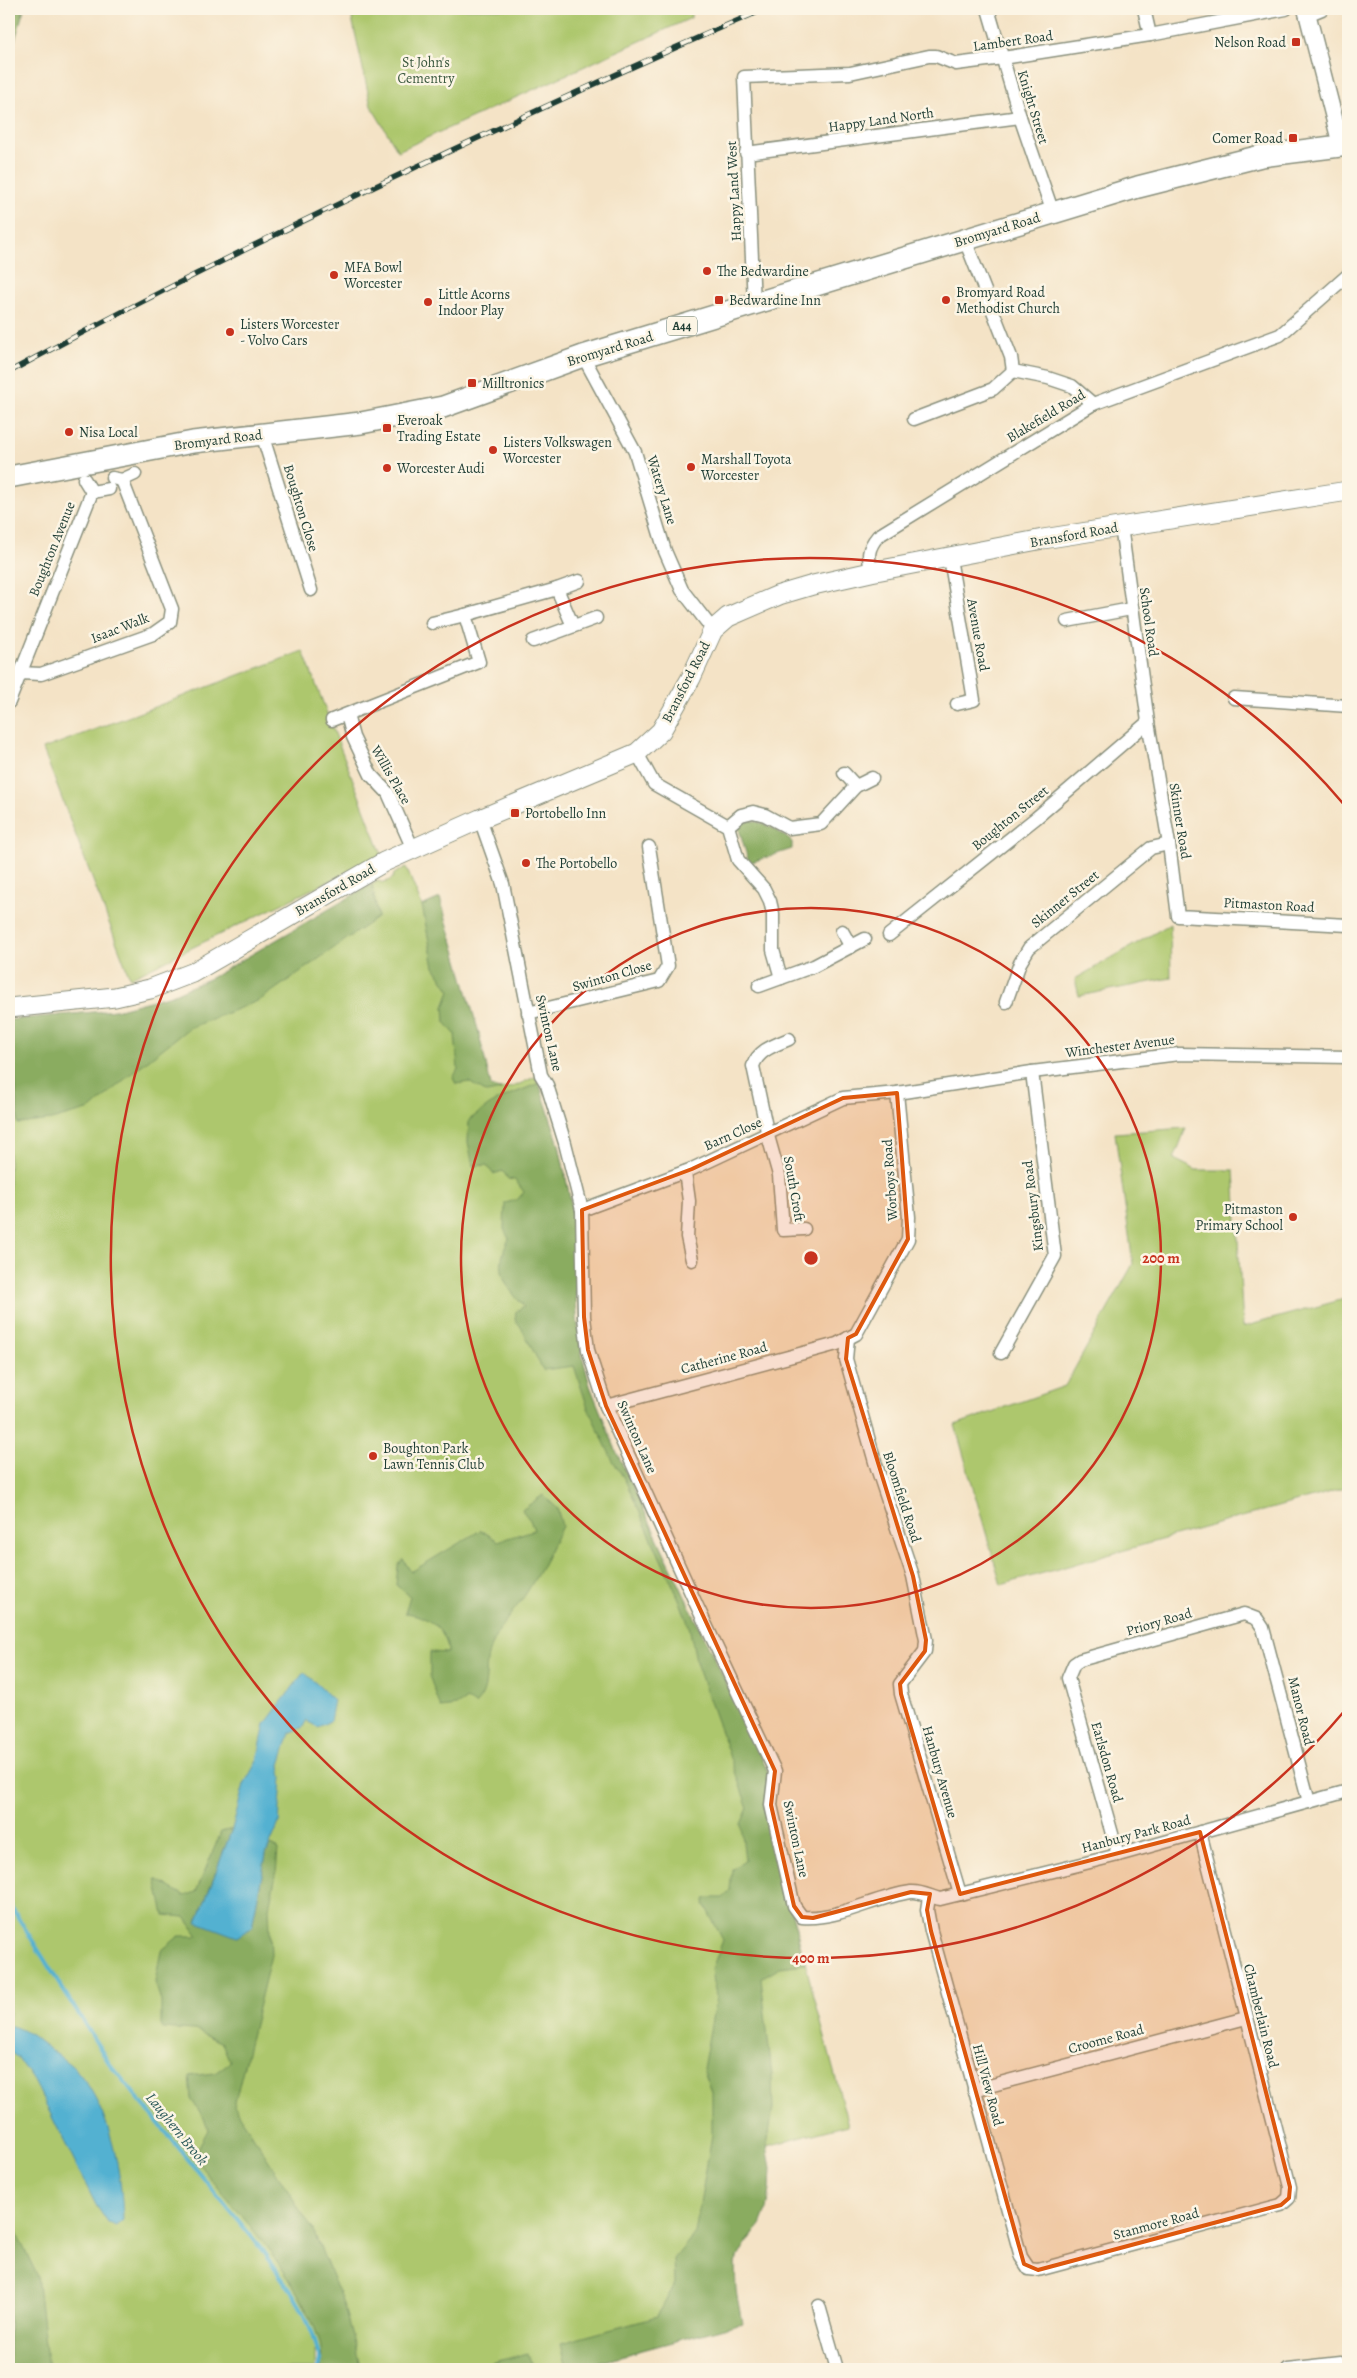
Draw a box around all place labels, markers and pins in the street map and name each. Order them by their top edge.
place label: Nelson Road [1214,33,1286,52]
marker: Nelson Road [1290,36,1302,48]
place label: Comer Road [1212,129,1283,148]
marker: Comer Road [1287,132,1299,144]
place label: MFA Bowl Worcester [343,258,403,293]
place label: The Bedwardine [717,262,809,281]
marker: The Bedwardine [701,265,713,277]
marker: MFA Bowl Worcester [328,269,340,281]
place label: Bromyard Road Methodist Church [956,283,1060,318]
place label: Little Acorns Indoor Play [438,285,510,320]
place label: Bedwardine Inn [729,291,821,310]
marker: Bedwardine Inn [713,294,725,306]
marker: Bromyard Road Methodist Church [940,294,952,306]
marker: Little Acorns Indoor Play [422,296,434,308]
place label: Listers Worcester - Volvo Cars [240,315,340,350]
marker: Listers Worcester - Volvo Cars [224,326,236,338]
place label: Milltronics [482,374,545,393]
marker: Milltronics [466,377,478,389]
place label: Everoak Trading Estate [397,411,481,446]
marker: Everoak Trading Estate [381,422,393,434]
place label: Nisa Local [79,423,138,442]
marker: Nisa Local [63,426,75,438]
place label: Listers Volkswagen Worcester [502,433,612,468]
marker: Listers Volkswagen Worcester [487,444,499,456]
place label: Marshall Toyota Worcester [700,450,792,485]
place label: Worcester Audi [396,459,485,478]
marker: Marshall Toyota Worcester [685,461,697,473]
marker: Worcester Audi [381,462,393,474]
place label: Portobello Inn [525,804,607,823]
marker: Portobello Inn [509,807,521,819]
place label: The Portobello [536,854,617,873]
marker: The Portobello [520,857,532,869]
place label: Pitmaston Primary School [1195,1200,1284,1235]
marker: Pitmaston Primary School [1287,1211,1299,1223]
centre of rings [802,1249,820,1267]
place label: Boughton Park Lawn Tennis Club [383,1439,484,1474]
marker: Boughton Park Lawn Tennis Club [367,1450,379,1462]

